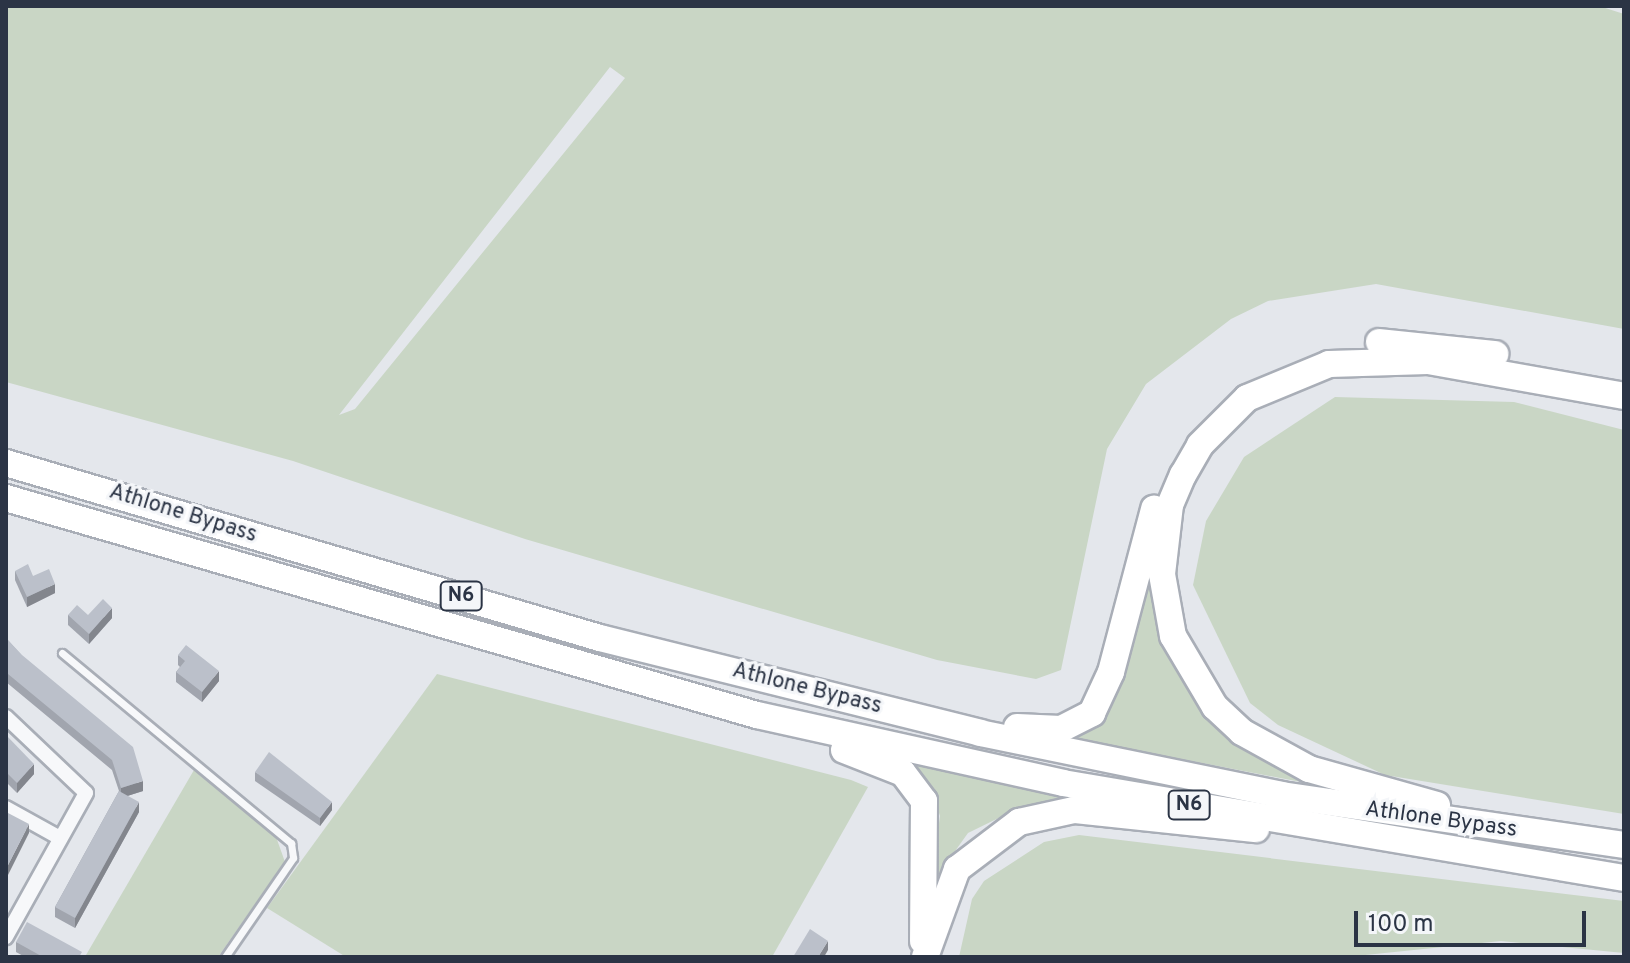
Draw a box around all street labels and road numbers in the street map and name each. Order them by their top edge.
street label: Athlone Bypass [106,479,260,549]
road number: N6 [439,580,483,612]
street label: Athlone Bypass [729,658,885,720]
road number: N6 [1167,789,1211,821]
street label: Athlone Bypass [1363,796,1519,844]

